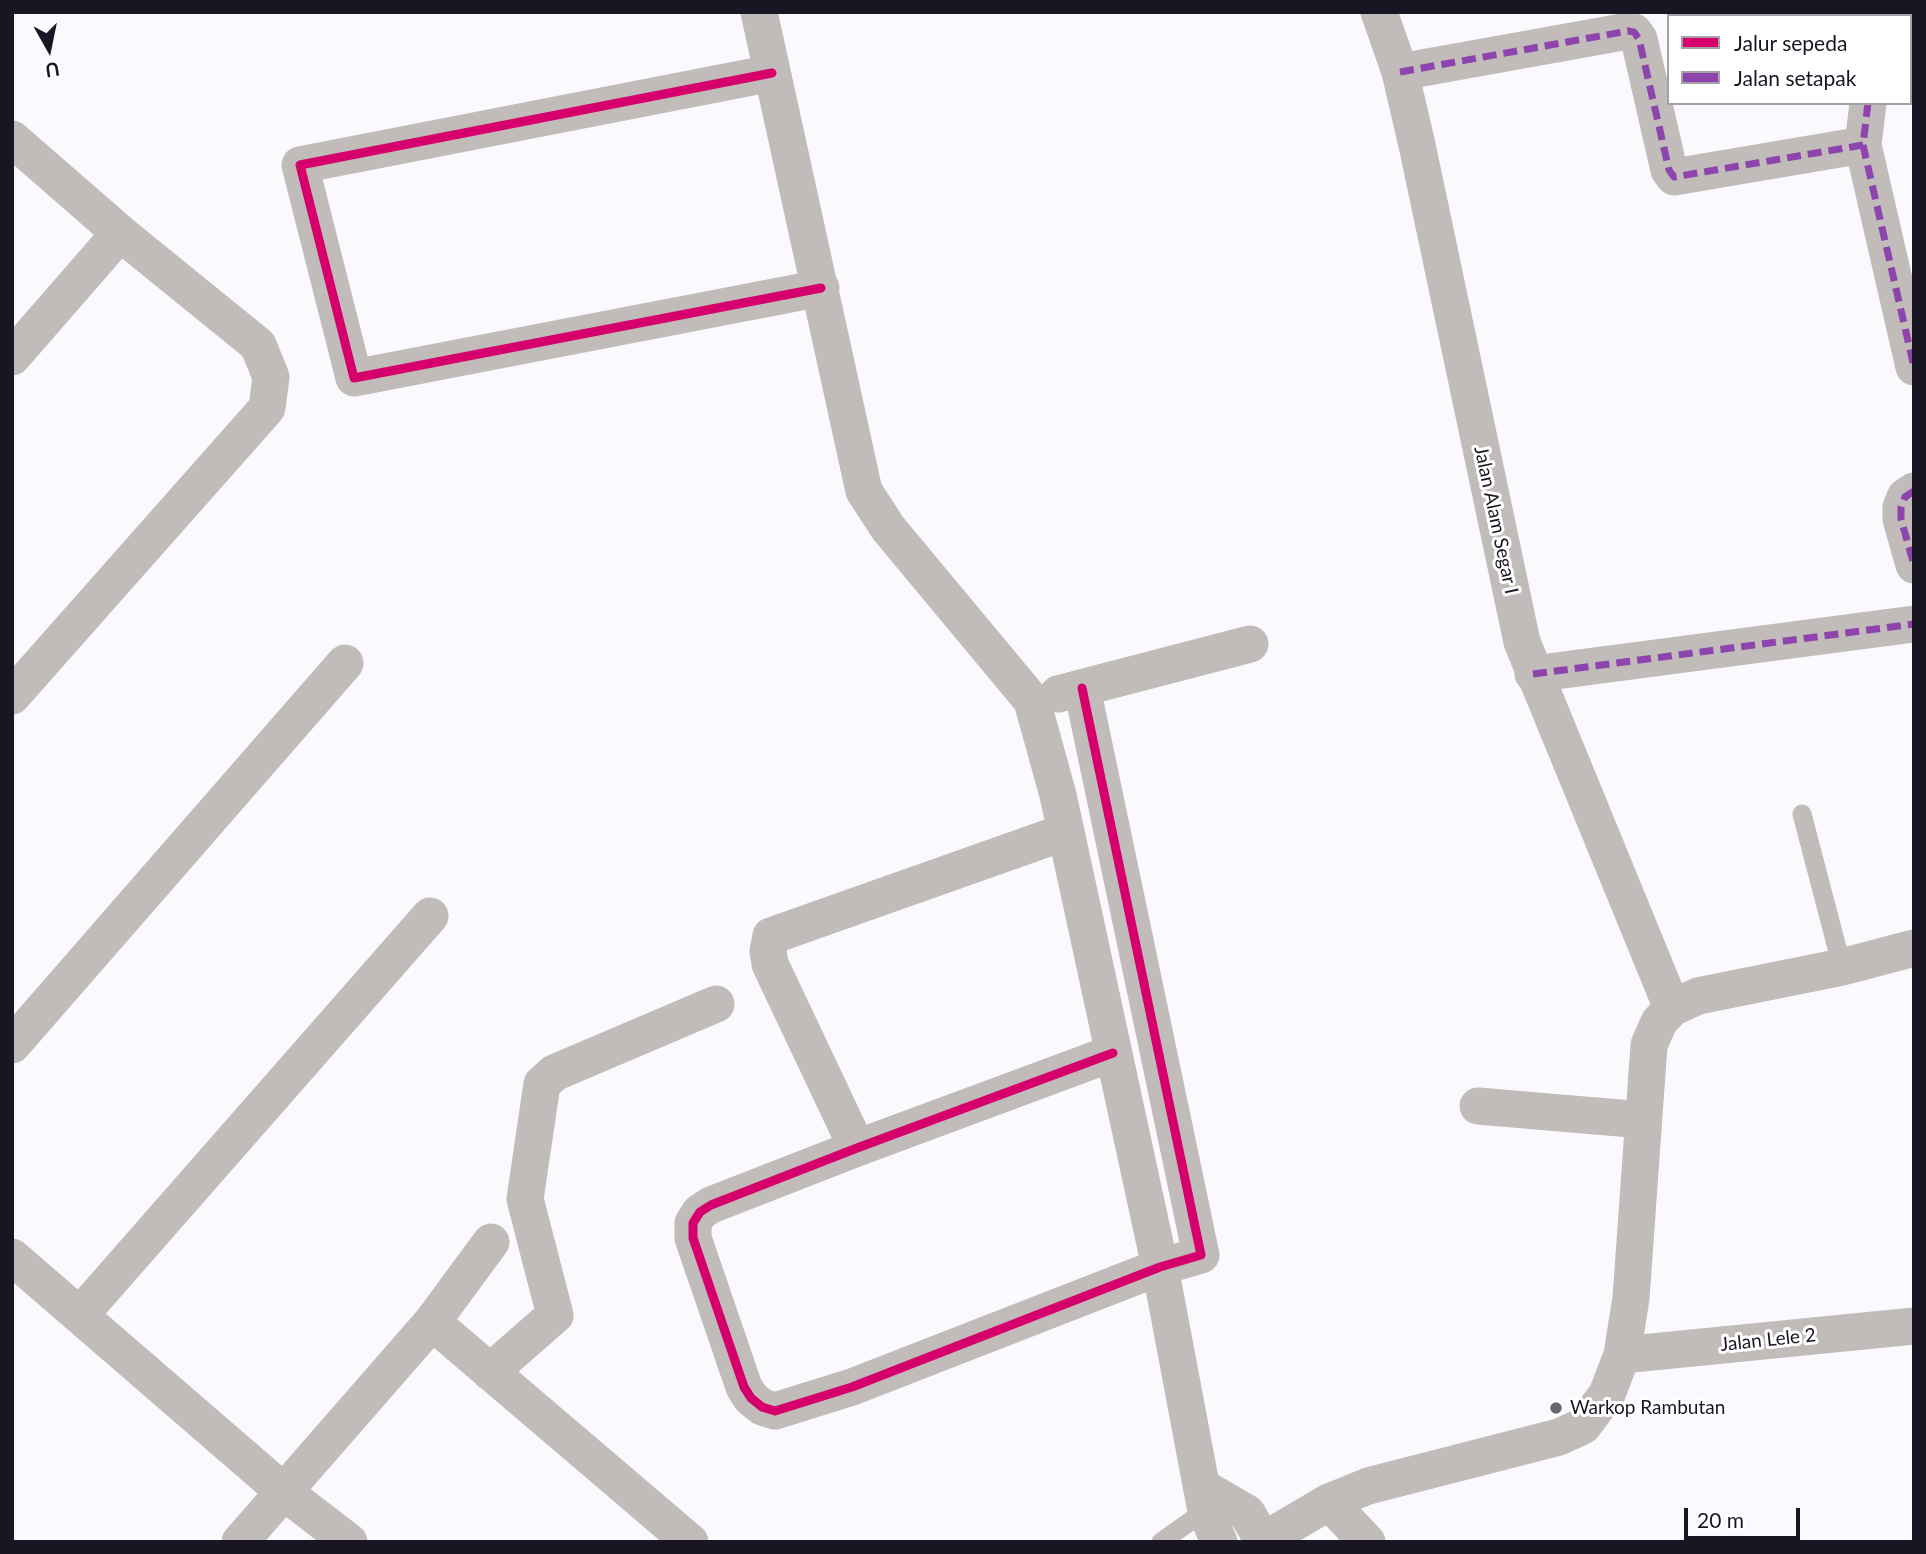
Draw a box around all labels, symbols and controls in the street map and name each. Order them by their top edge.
north arrow [14,14,84,84]
legend [1667,14,1912,105]
text: Jalur sepeda [1734,30,1847,55]
text: U [44,58,61,83]
text: Jalan setapak [1734,65,1856,90]
street label: Jalan Alam Segar I [1469,444,1523,596]
street label: Jalan Lele 2 [1719,1324,1817,1356]
place label: Warkop Rambutan [1570,1397,1725,1419]
marker: Warkop Rambutan [1548,1400,1564,1416]
scale bar [1688,1494,1804,1538]
text: 20 m [1697,1507,1744,1532]

